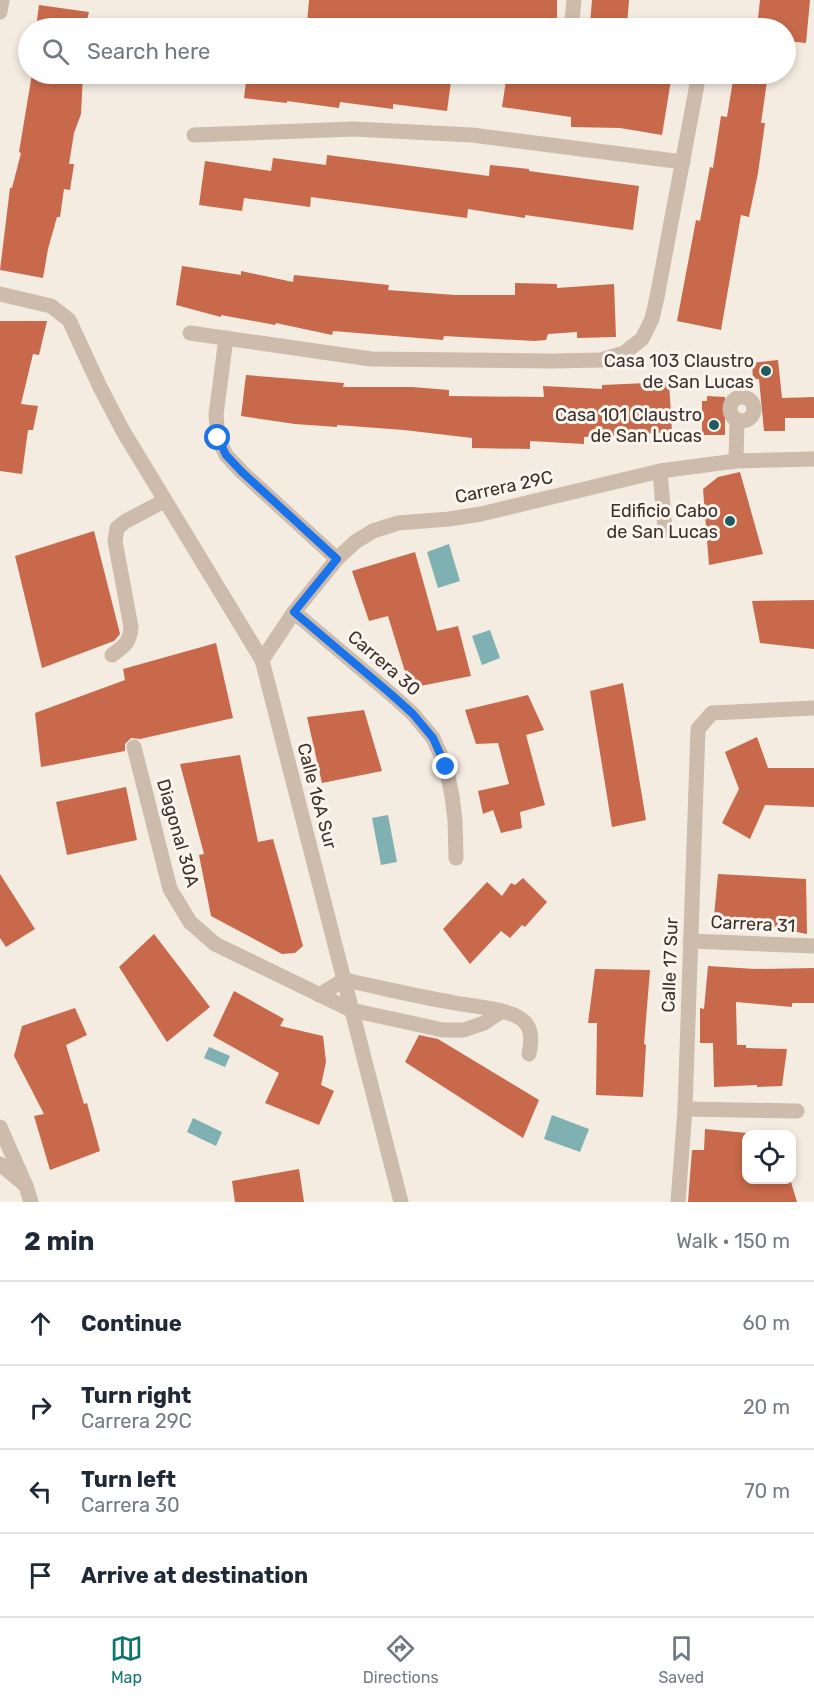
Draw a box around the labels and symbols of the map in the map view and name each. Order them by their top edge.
place label: Casa 103 Claustro de San Lucas [604,350,754,393]
marker: Casa 103 Claustro de San Lucas [759,364,773,378]
place label: Casa 101 Claustro de San Lucas [555,404,702,447]
marker: Casa 101 Claustro de San Lucas [707,418,721,432]
route start [204,424,230,450]
street label: Carrera 29C [453,466,555,508]
place label: Edificio Cabo de San Lucas [607,500,718,543]
marker: Edificio Cabo de San Lucas [723,514,737,528]
street label: Carrera 30 [343,626,425,700]
street label: Calle 16A Sur [292,741,342,851]
route end [432,753,458,779]
street label: Diagonal 30A [152,776,204,890]
street label: Carrera 31 [710,911,796,937]
street label: Calle 17 Sur [657,917,683,1013]

